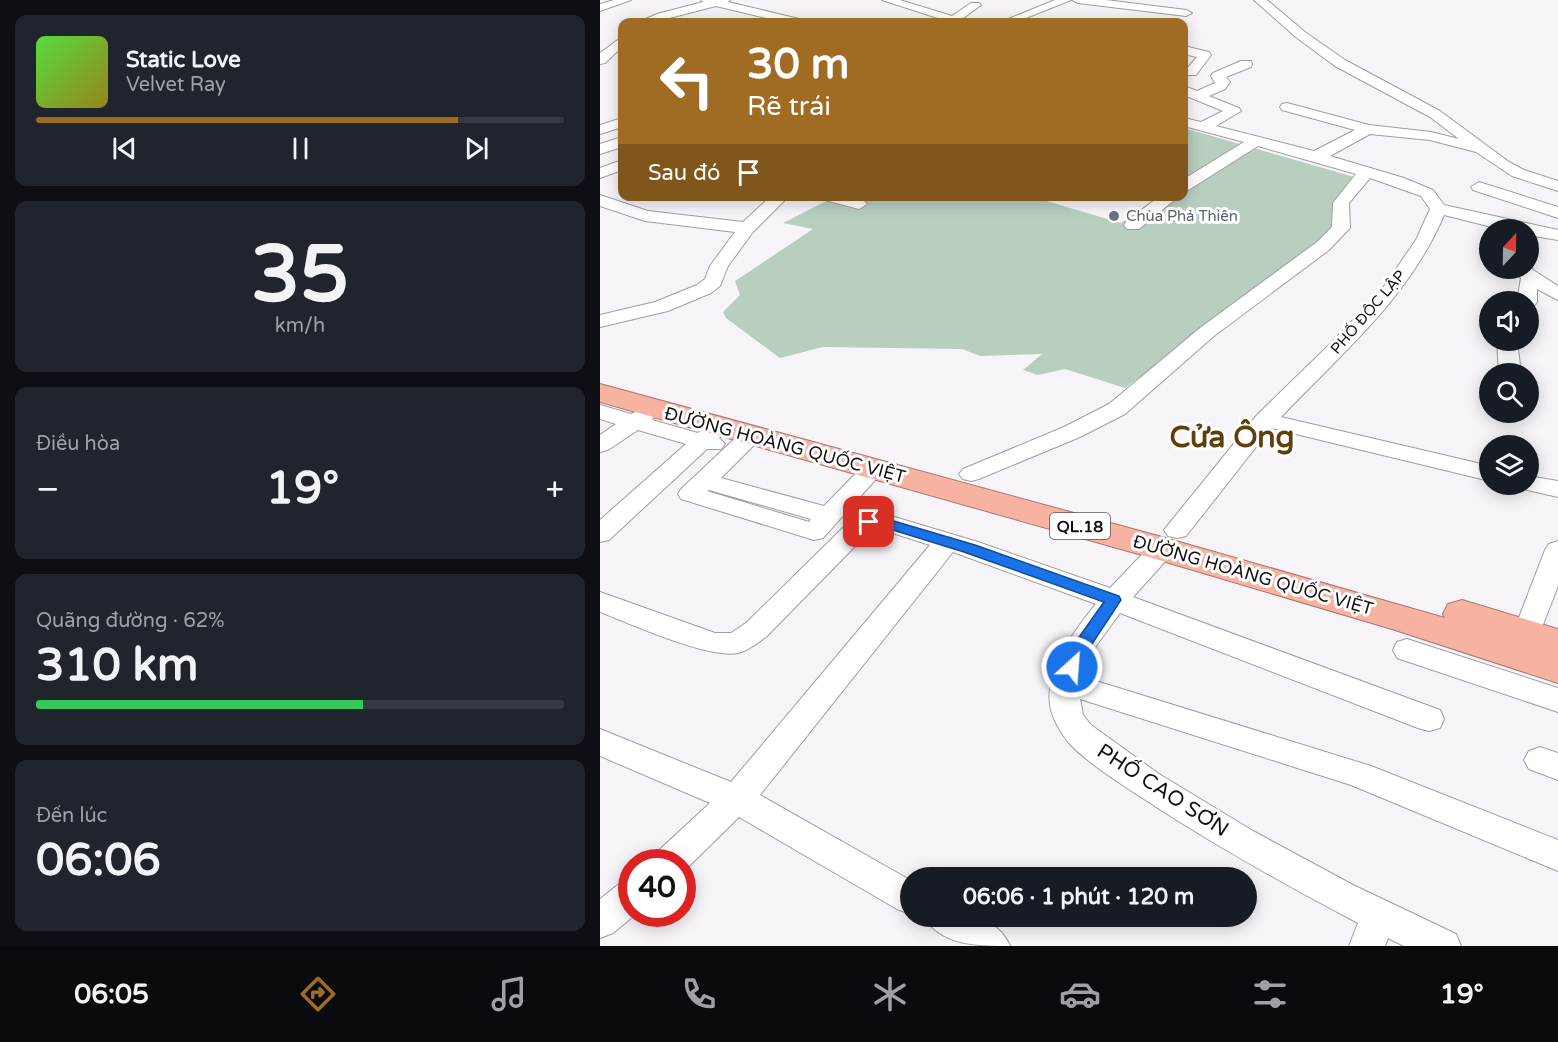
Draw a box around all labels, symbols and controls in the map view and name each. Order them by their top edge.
text: 30 m [747,39,849,90]
icon: left [648,42,726,120]
text: Static Love [126,47,241,73]
text: Velvet Ray [126,73,226,97]
text: Rẽ trái [747,90,831,123]
icon: previous [108,132,141,165]
icon: pause [284,132,317,165]
icon: next [460,132,493,165]
icon: arrive [732,156,765,189]
text: Sau đó [648,160,720,186]
place label: Chùa Phả Thiên [1126,207,1238,225]
marker: Chùa Phả Thiên [1107,209,1121,223]
north arrow [1479,219,1539,279]
map controls [1479,219,1539,495]
text: 35 [251,228,349,322]
street label: PHỐ ĐỘC LẬP [1326,266,1409,358]
button: sound [1479,291,1539,351]
text: km/h [275,314,325,338]
button: search [1479,363,1539,423]
street label: ĐƯỜNG HOÀNG QUỐC VIỆT [662,402,908,488]
district label: Cửa Ông [1169,418,1295,456]
text: Điều hòa [36,432,120,456]
button: layers [1479,435,1539,495]
text: 19° [266,462,339,516]
text: − [36,470,60,509]
text: + [545,470,564,509]
pin [843,496,894,547]
icon: arrive [852,505,885,538]
road number: QL.18 [1050,513,1110,539]
street label: ĐƯỜNG HOÀNG QUỐC VIỆT [1130,530,1376,620]
text: Quãng đường · 62% [36,609,225,633]
position arrow [1040,635,1104,699]
text: 310 km [36,639,198,693]
street label: PHỐ CAO SƠN [1092,737,1234,842]
text: Đến lúc [36,804,107,828]
text: 06:06 [36,834,161,888]
speed limit sign: 40 [618,849,696,927]
text: 06:06 · 1 phút · 120 m [963,884,1194,910]
icon: directions [297,973,339,1015]
icon: music [488,973,530,1015]
icon: phone [678,973,720,1015]
icon: climate [869,973,911,1015]
icon: car [1059,973,1101,1015]
icon: filters [1249,973,1291,1015]
text: 06:05 [74,978,149,1011]
text: 19° [1440,978,1484,1011]

